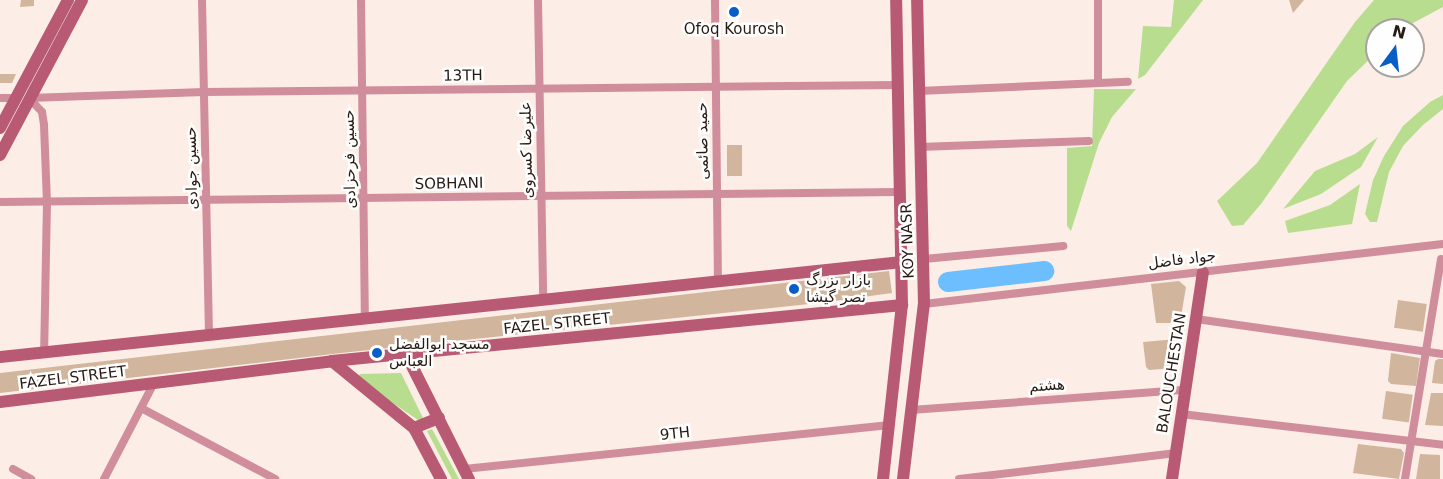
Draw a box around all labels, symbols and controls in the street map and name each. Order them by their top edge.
marker: Ofoq Kourosh [727,5,741,19]
north arrow [1365,18,1425,78]
place label: Ofoq Kourosh [684,21,784,39]
text: N [1390,21,1408,43]
street label: 13TH [443,67,483,85]
street label: علیرضا کسروی [517,102,537,198]
street label: حمید صائمی [693,102,713,180]
street label: حسین فرحزادی [340,109,360,209]
street label: حسین جوادی [182,126,202,210]
street label: SOBHANI [414,174,484,194]
street label: KOY NASR [898,203,918,279]
street label: جواد فاضل [1147,247,1217,273]
place label: بازار بزرگ نصر گیشا [806,271,871,306]
marker: بازار بزرگ نصر گیشا [787,282,801,296]
street label: FAZEL STREET [503,309,611,339]
street label: BALOUCHESTAN [1154,312,1190,434]
place label: مسجد ابوالفضل العباس [389,335,490,370]
marker: مسجد ابوالفضل العباس [370,346,384,360]
street label: FAZEL STREET [18,363,128,393]
street label: هشتم [1029,376,1065,396]
street label: 9TH [659,423,691,445]

